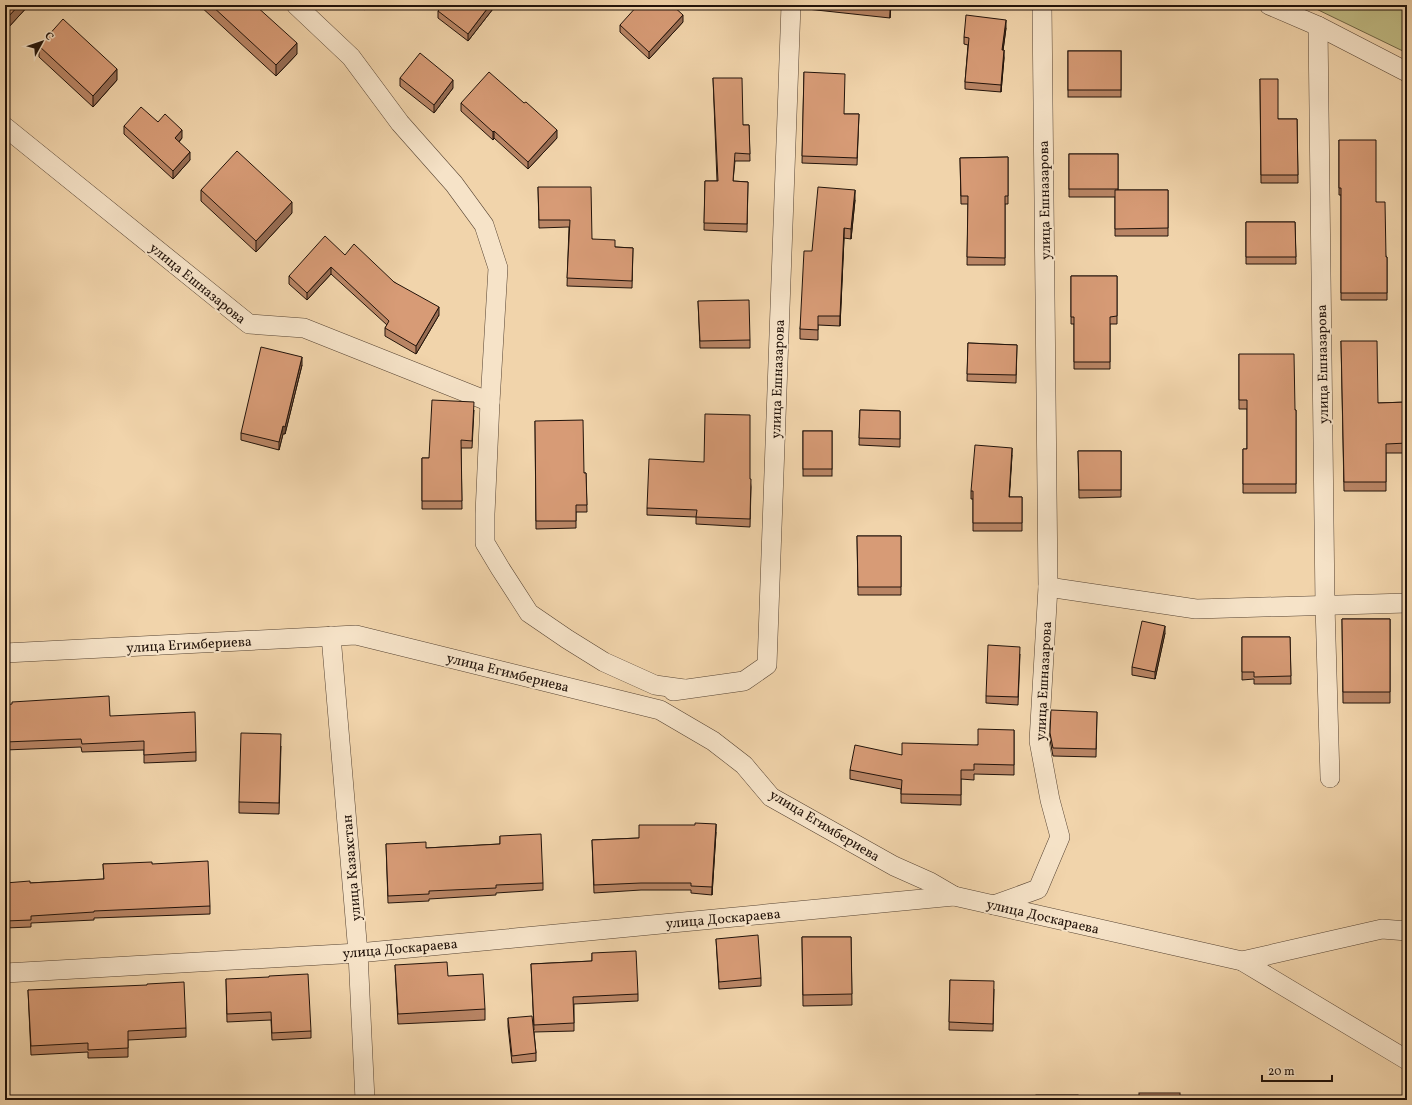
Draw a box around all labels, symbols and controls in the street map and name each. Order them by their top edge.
north arrow [22,22,62,62]
text: С [40,29,57,44]
street label: улица Ешназарова [1035,140,1056,260]
street label: улица Ешназарова [145,239,249,329]
street label: улица Ешназарова [1313,304,1334,424]
street label: улица Ешназарова [767,319,790,439]
street label: улица Ешназарова [1032,621,1057,741]
street label: улица Егимбериева [126,633,252,658]
street label: улица Егимбериева [444,649,571,698]
street label: улица Егимбериева [765,786,883,867]
street label: улица Казахстан [338,813,367,922]
street label: улица Доскараева [984,895,1101,940]
street label: улица Доскараева [665,905,781,934]
street label: улица Доскараева [342,935,458,964]
scale bar [1262,1057,1332,1083]
text: 20 m [1268,1064,1295,1080]

